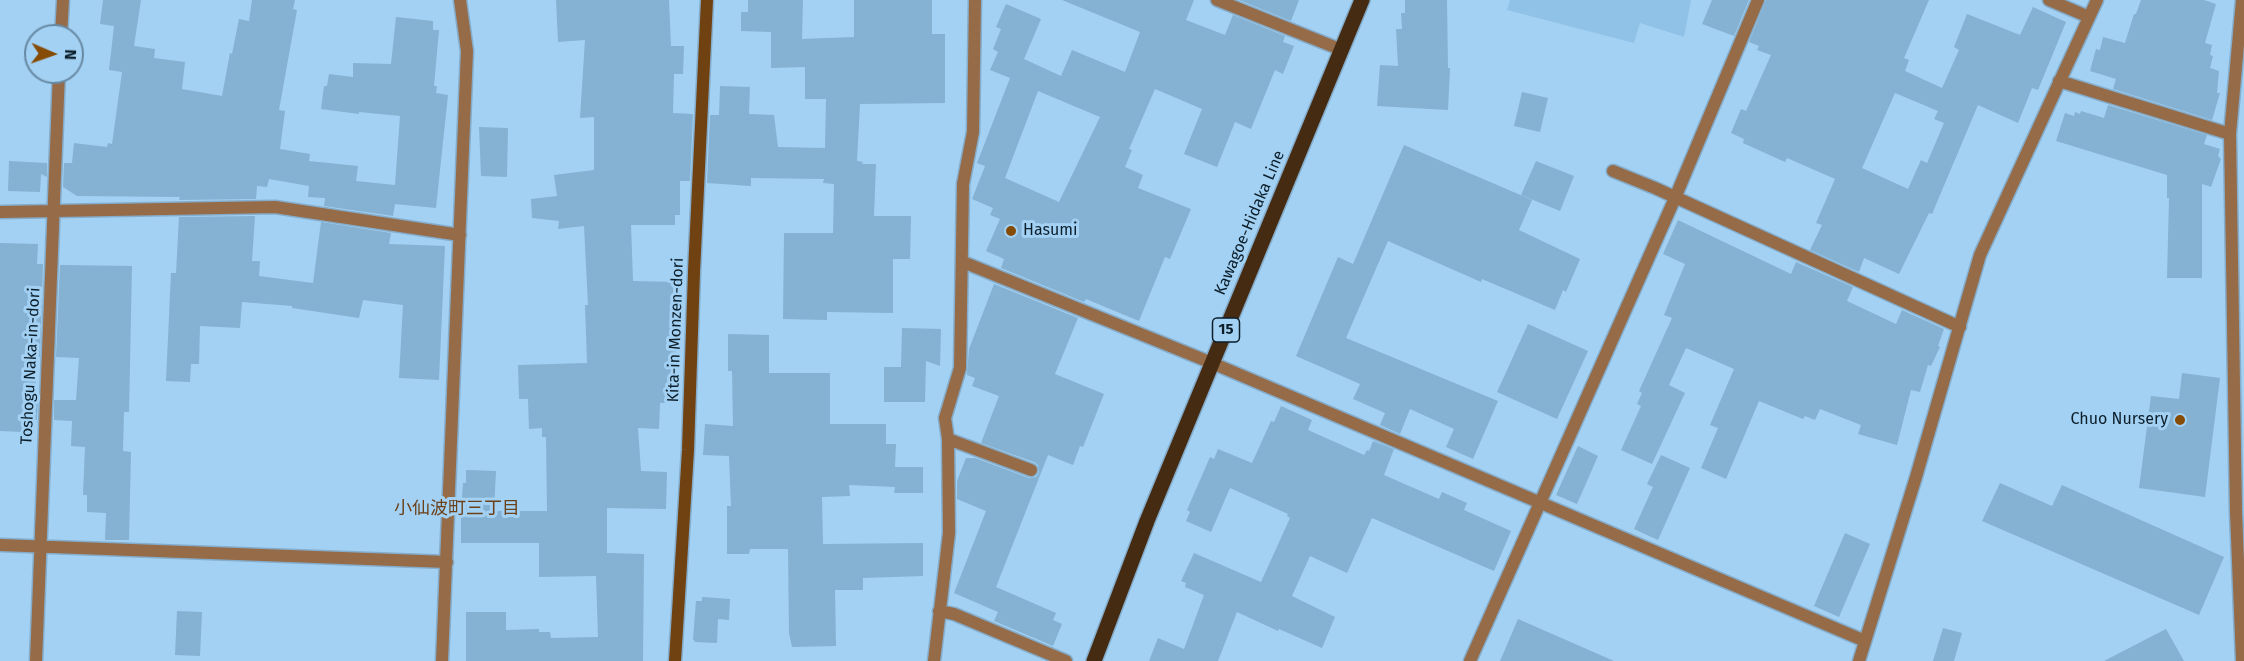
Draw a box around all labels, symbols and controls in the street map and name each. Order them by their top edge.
north arrow [24,24,84,84]
text: N [61,49,80,60]
street label: Kawagoe-Hidaka Line [1211,148,1289,298]
place label: Hasumi [1023,221,1077,241]
marker: Hasumi [1004,224,1018,238]
street label: Kita-in Monzen-dori [664,257,688,403]
street label: Toshogu Naka-in-dori [17,287,45,445]
road number: 15 [1212,318,1240,342]
place label: Chuo Nursery [2071,410,2168,430]
marker: Chuo Nursery [2173,413,2187,427]
district label: 小仙波町三丁目 [394,498,520,520]

